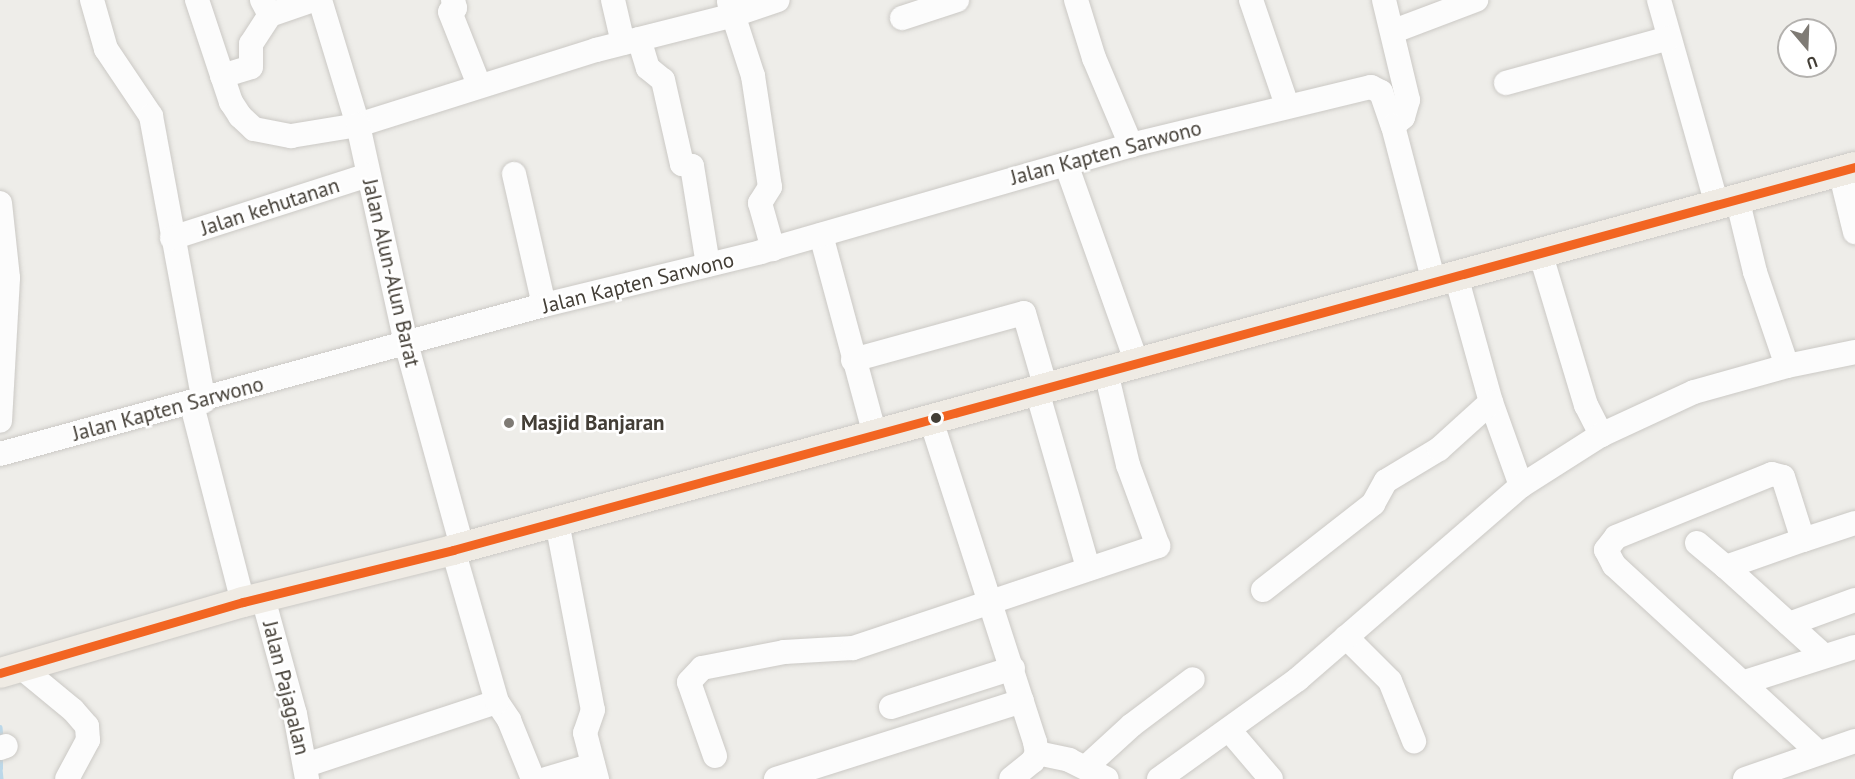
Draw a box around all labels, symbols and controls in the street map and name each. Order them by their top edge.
north arrow [1777,18,1837,78]
text: U [1804,52,1820,74]
street label: Jalan Kapten Sarwono [1008,115,1204,191]
street label: Jalan kehutanan [197,173,343,241]
street label: Jalan Alun-Alun Barat [357,176,425,370]
street label: Jalan Kapten Sarwono [540,247,736,319]
street label: Jalan Kapten Sarwono [70,371,266,447]
place label: Masjid Banjaran [521,410,665,436]
unlabelled marker [930,412,942,424]
marker: Masjid Banjaran [502,416,516,430]
street label: Jalan Pajagalan [257,618,315,758]

